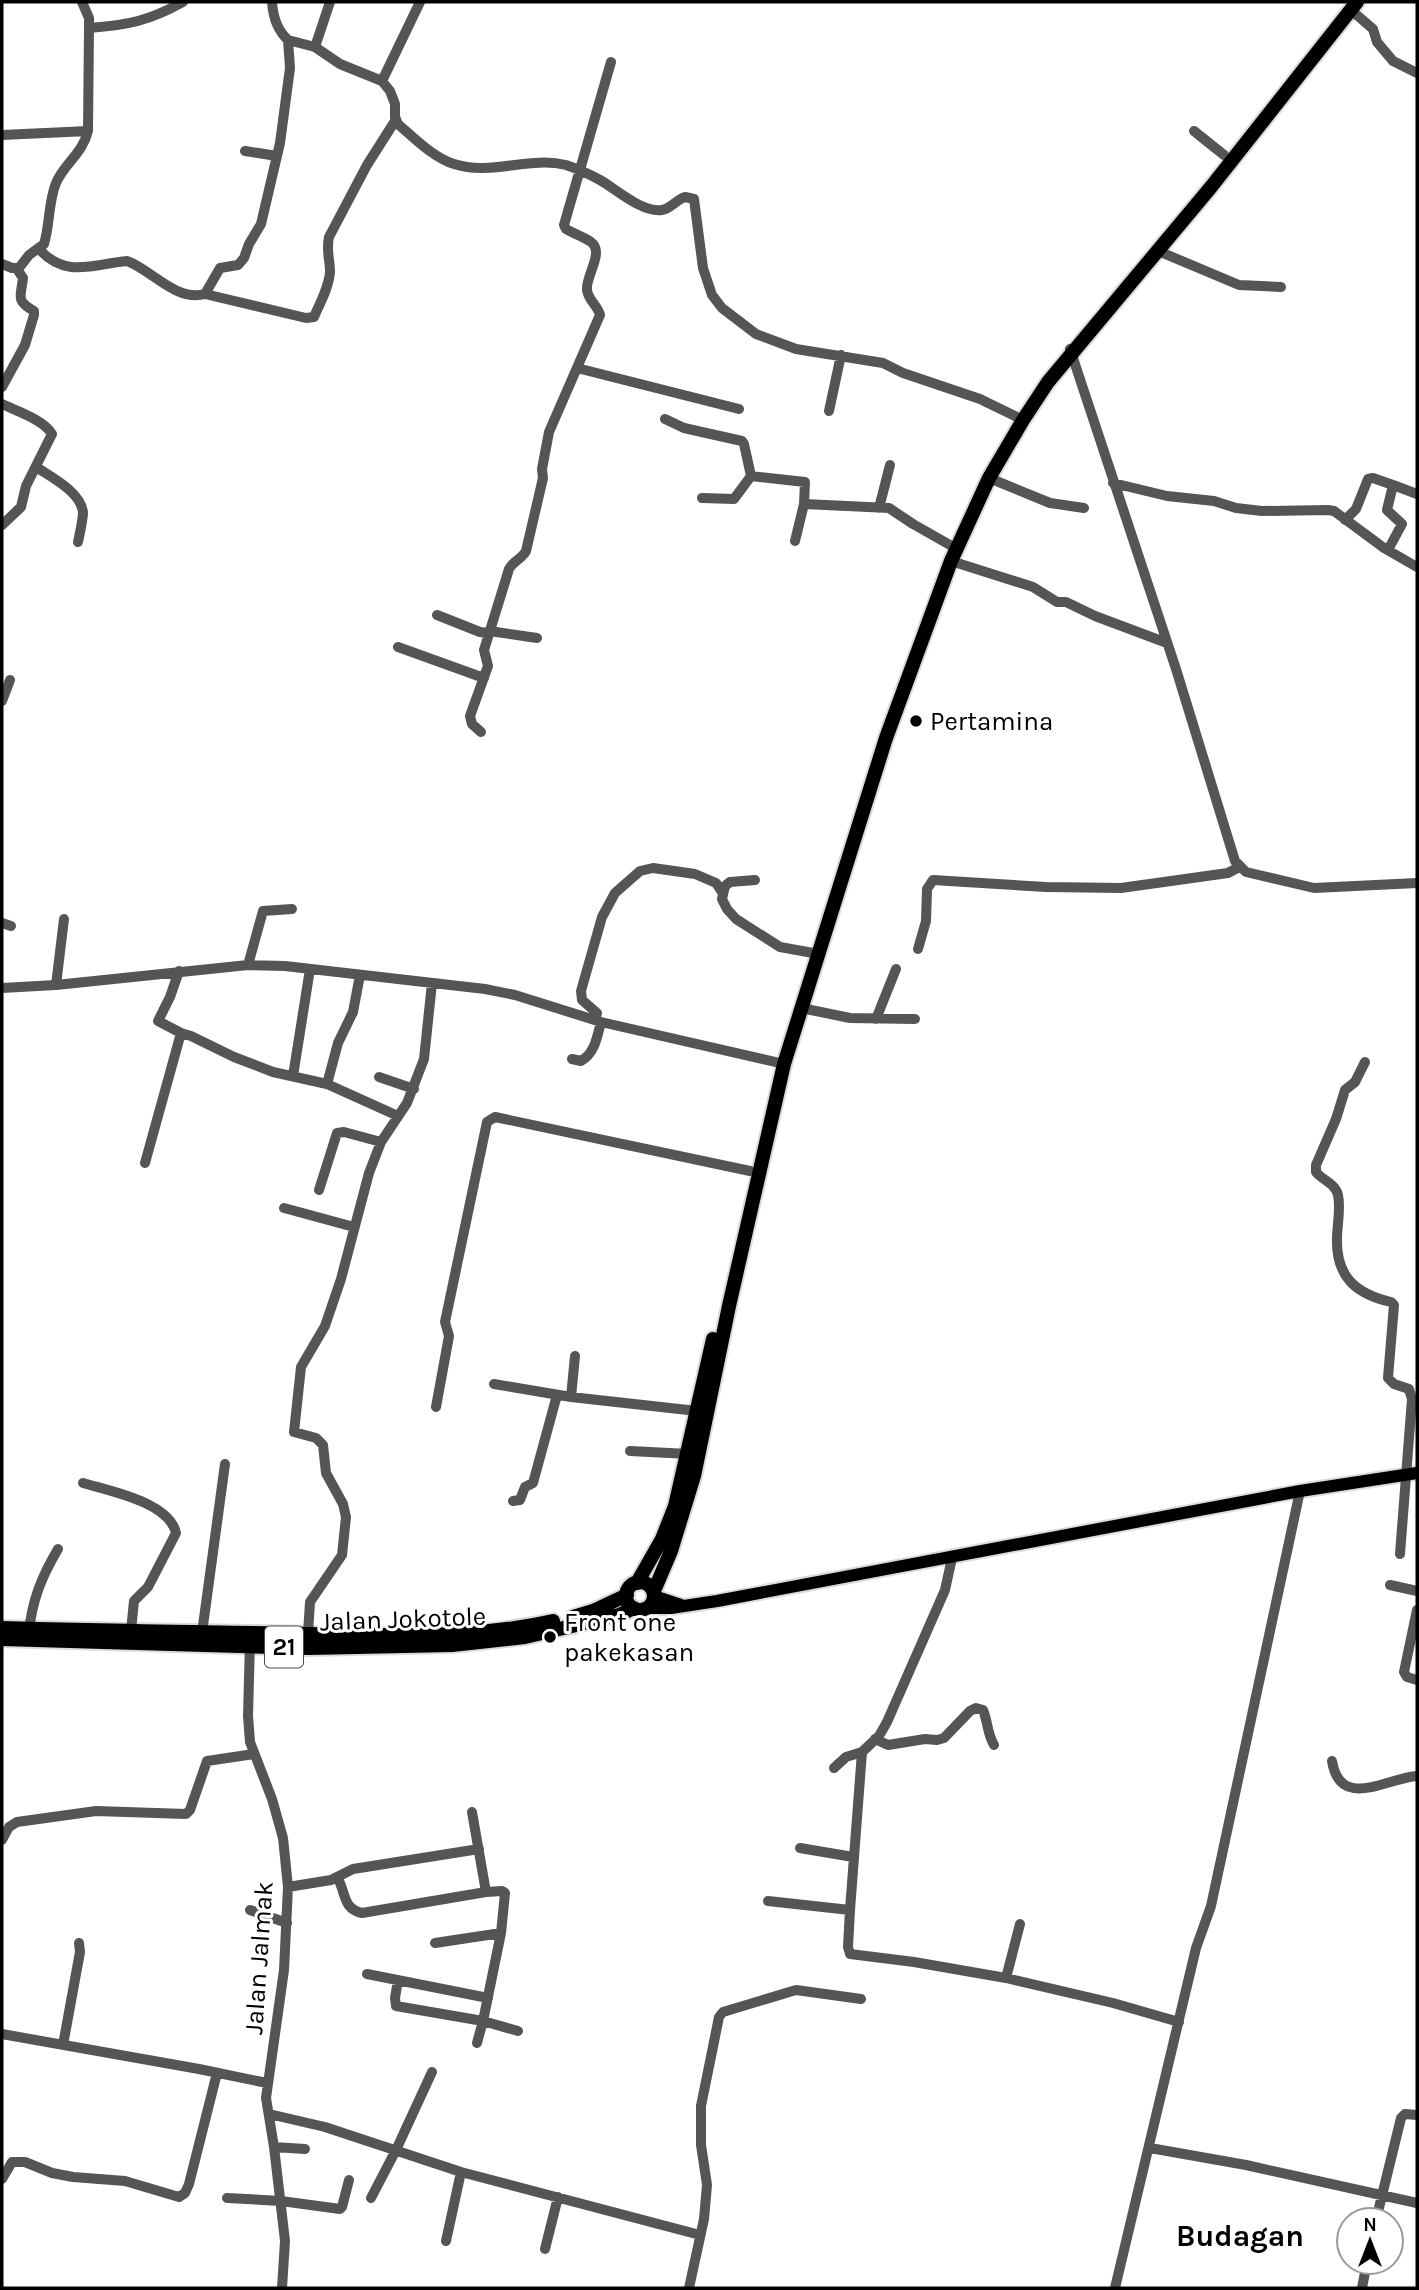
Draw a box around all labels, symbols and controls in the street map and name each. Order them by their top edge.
place label: Pertamina [930,706,1053,737]
marker: Pertamina [908,713,924,729]
street label: Jalan Jokotole [319,1601,487,1637]
place label: Front one pakekasan [564,1607,694,1668]
road number: 21 [265,1626,303,1667]
marker: Front one pakekasan [542,1629,558,1645]
street label: Jalan Jalmak [238,1880,280,2036]
north arrow [1335,2206,1405,2276]
text: N [1363,2214,1377,2236]
district label: Budagan [1176,2218,1304,2254]

